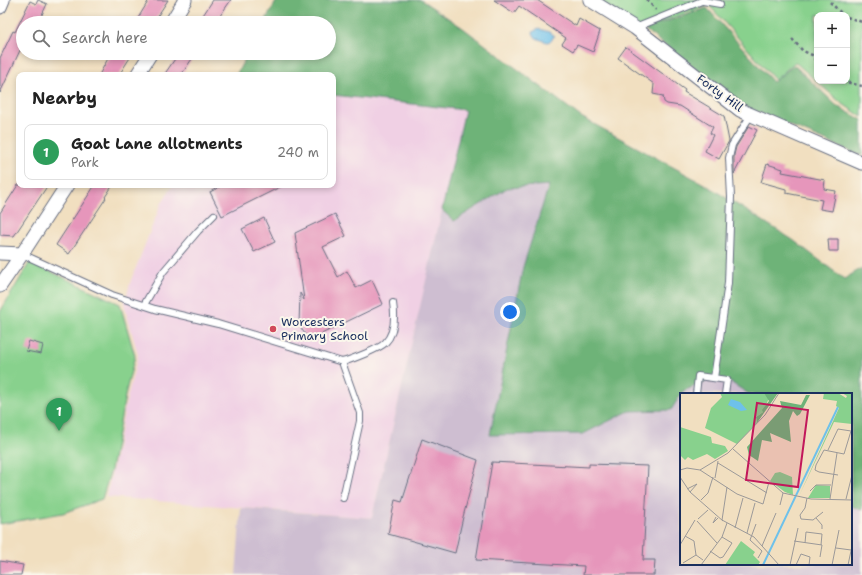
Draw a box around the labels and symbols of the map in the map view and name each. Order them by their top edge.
street label: Forty Hill [694,71,747,116]
your location [500,302,520,322]
place label: Worcesters Primary School [281,314,368,344]
marker: Worcesters Primary School [268,324,278,334]
inset map [680,393,852,565]
pin: 1 [46,398,72,431]

